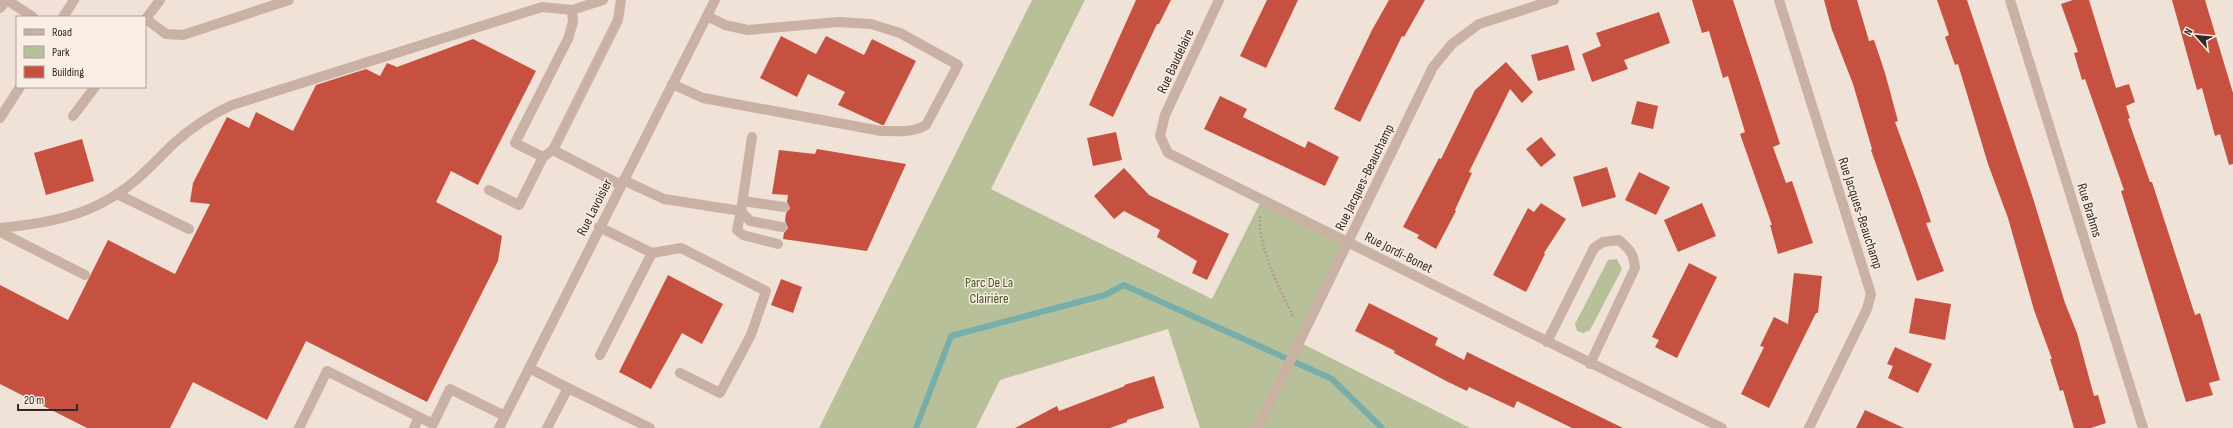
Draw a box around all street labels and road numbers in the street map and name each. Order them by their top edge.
street label: Rue Baudelaire [1153,26,1198,96]
street label: Rue Jacques-Beauchamp [1331,121,1398,233]
street label: Rue Jacques-Beauchamp [1834,155,1887,271]
street label: Rue Lavoisier [573,176,616,239]
street label: Rue Brahms [2073,181,2106,239]
street label: Rue Jordi-Bonet [1362,228,1436,277]

